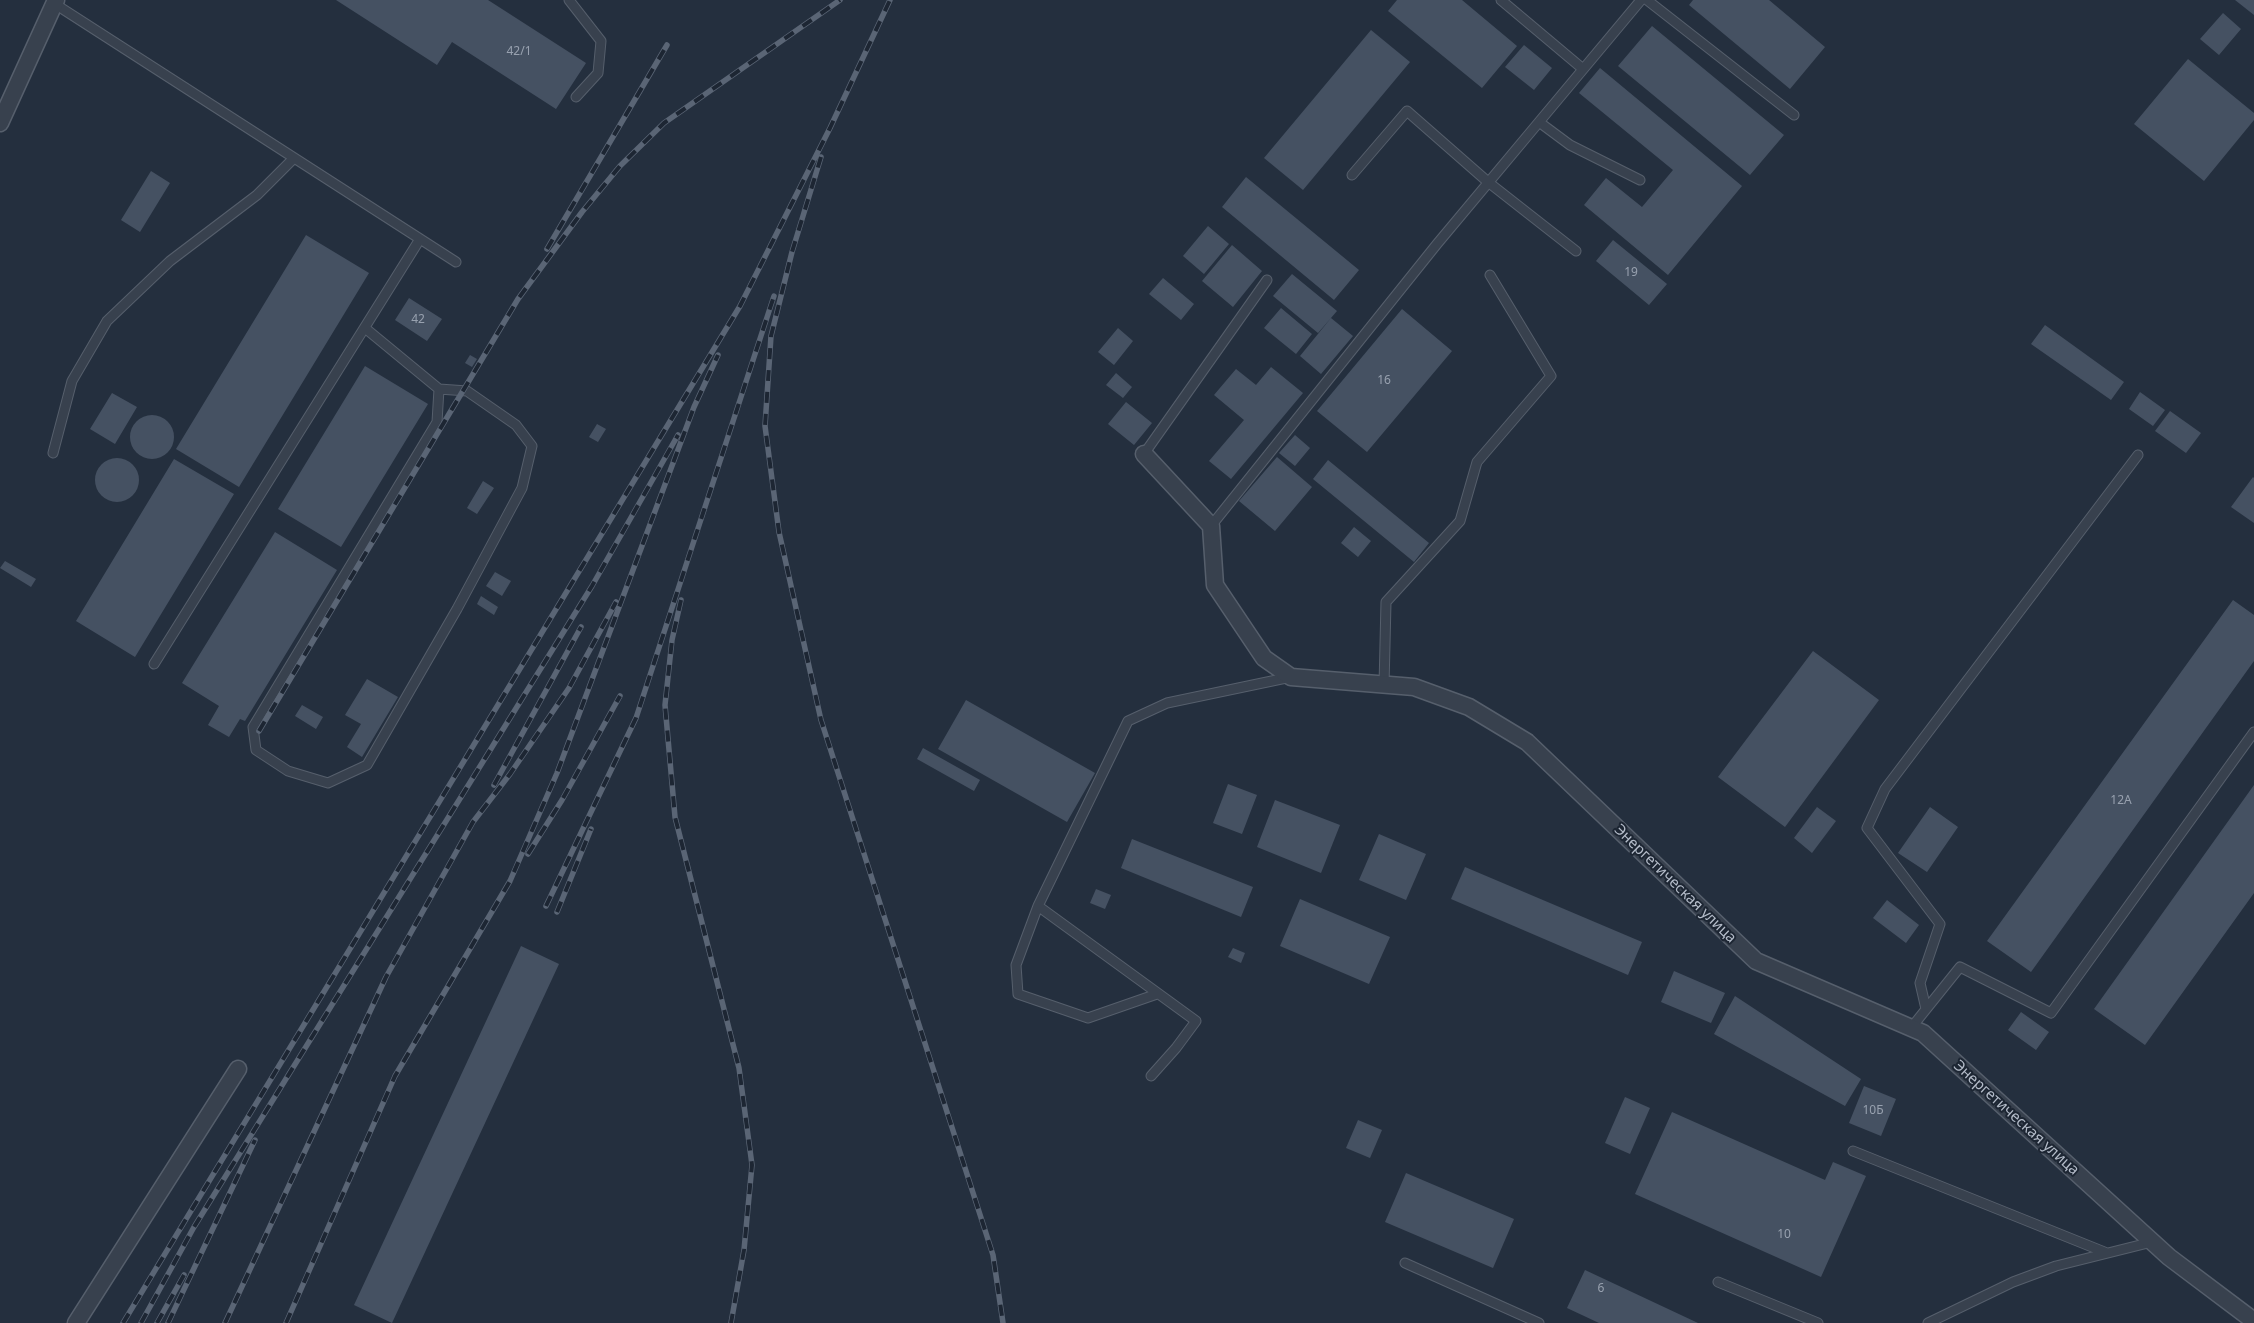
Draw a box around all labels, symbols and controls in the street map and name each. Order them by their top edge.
house number: 42/1 [506,45,532,59]
house number: 19 [1624,266,1638,280]
house number: 42 [411,313,425,327]
house number: 16 [1377,374,1391,388]
house number: 12А [2110,794,2132,808]
street label: Энергетическая улица [1610,821,1740,947]
street label: Энергетическая улица [1950,1057,2082,1179]
house number: 10Б [1862,1104,1884,1118]
house number: 10 [1777,1228,1791,1242]
house number: 6 [1598,1282,1604,1296]

